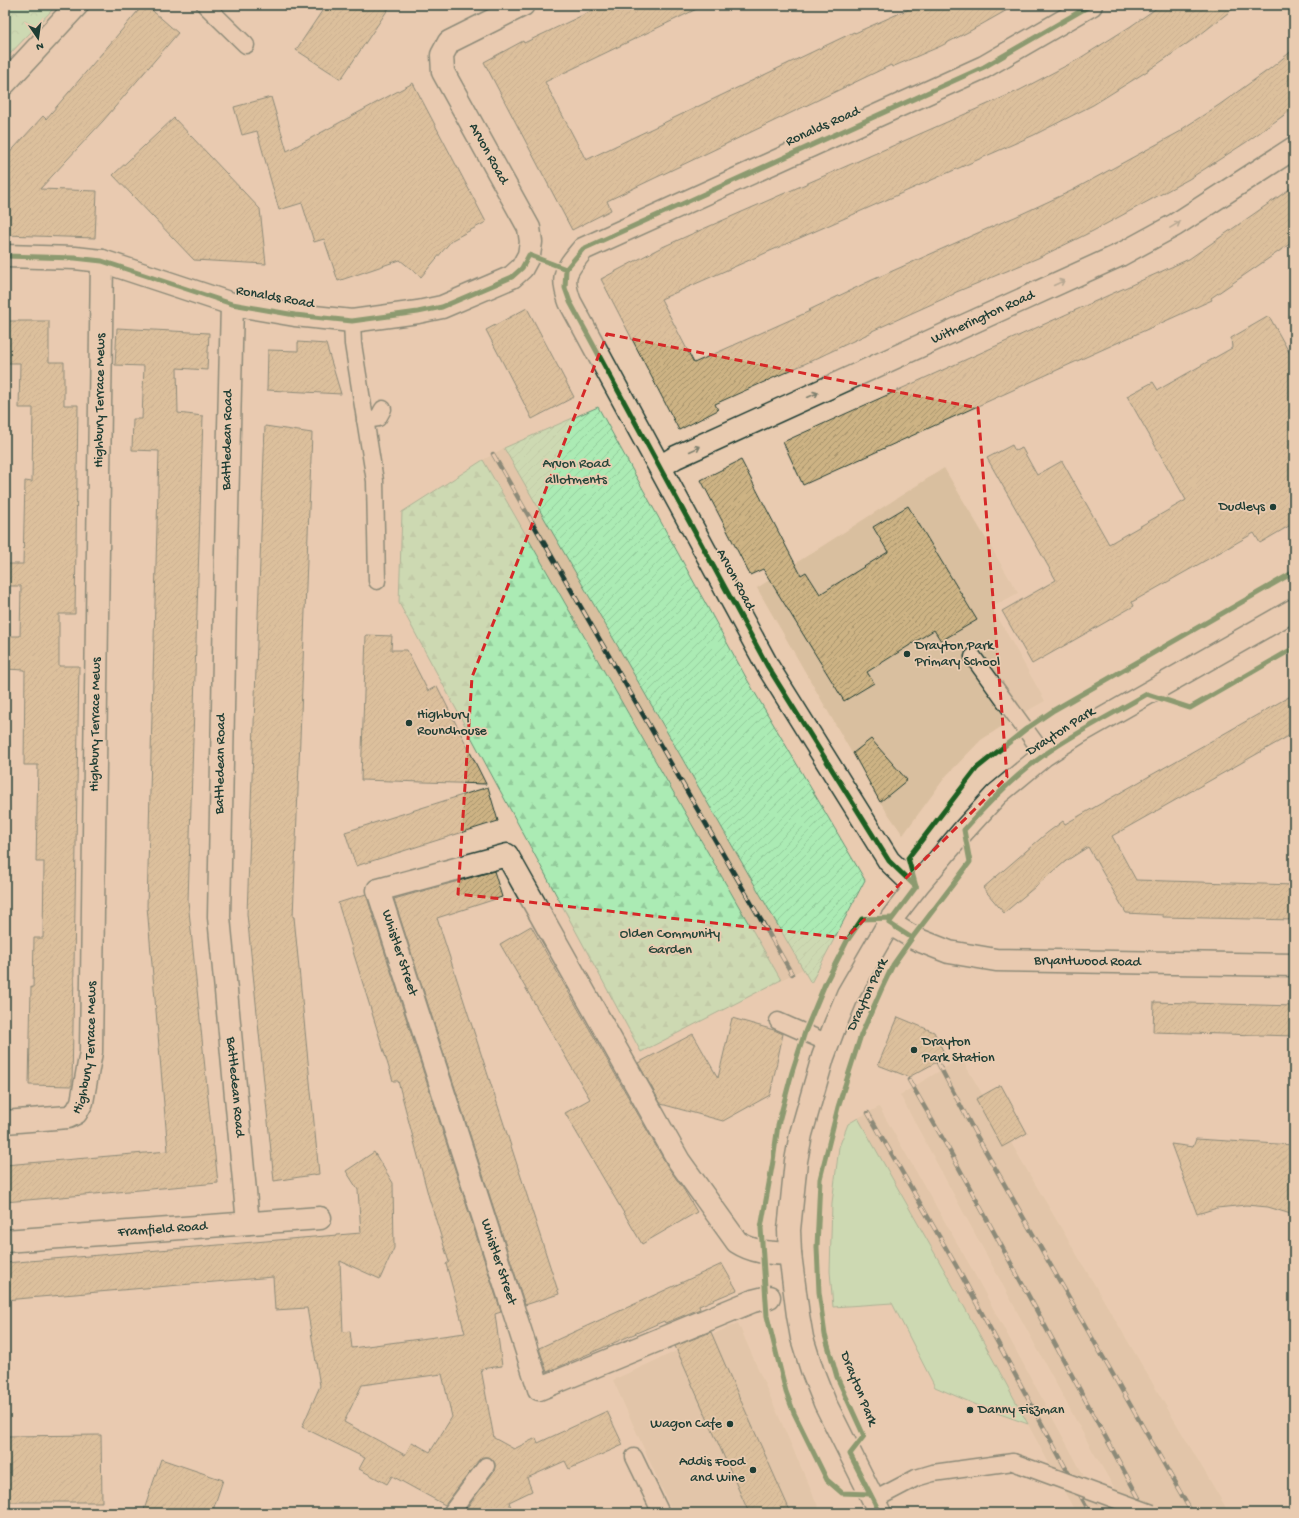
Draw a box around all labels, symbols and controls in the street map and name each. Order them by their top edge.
north arrow [18,18,58,58]
text: N [35,39,45,52]
street label: Ronalds Road [783,102,864,151]
street label: Arvon Road [464,120,513,189]
one-way arrow [1169,220,1181,228]
one-way arrow [1052,279,1064,286]
street label: Ronalds Road [234,283,317,314]
street label: Witherington Road [929,286,1039,348]
street label: Highbury Terrace Mews [91,332,110,468]
street label: Battledean Road [219,388,237,491]
one-way arrow [807,391,819,398]
one-way arrow [688,445,700,452]
park label: Arvon Road allotments [542,456,611,489]
place label: Dudleys [1218,499,1266,516]
marker: Dudleys [1268,502,1278,512]
street label: Arvon Road [712,546,759,615]
place label: Drayton Park Primary School [914,638,1000,671]
marker: Drayton Park Primary School [902,649,912,659]
street label: Highbury Terrace Mews [86,656,105,792]
street label: Drayton Park [1023,703,1100,761]
place label: Highbury Roundhouse [417,707,488,740]
street label: Battledean Road [212,712,230,815]
marker: Highbury Roundhouse [404,718,414,728]
street label: Whistler Street [377,908,421,999]
park label: Olden Community Garden [620,926,720,959]
street label: Bryantwood Road [1033,952,1143,971]
street label: Drayton Park [843,954,893,1035]
street label: Highbury Terrace Mews [68,980,100,1117]
place label: Drayton Park Station [921,1034,995,1067]
street label: Battledean Road [222,1035,248,1140]
marker: Drayton Park Station [909,1045,919,1055]
street label: Whistler Street [476,1217,520,1308]
street label: Framfield Road [116,1218,210,1241]
street label: Drayton Park [835,1349,881,1430]
place label: Danny Fiszman [977,1402,1065,1419]
marker: Danny Fiszman [965,1405,975,1415]
place label: Wagon Cafe [650,1416,723,1433]
marker: Wagon Cafe [725,1419,735,1429]
place label: Addis Food and Wine [679,1454,747,1487]
marker: Addis Food and Wine [748,1465,758,1475]

